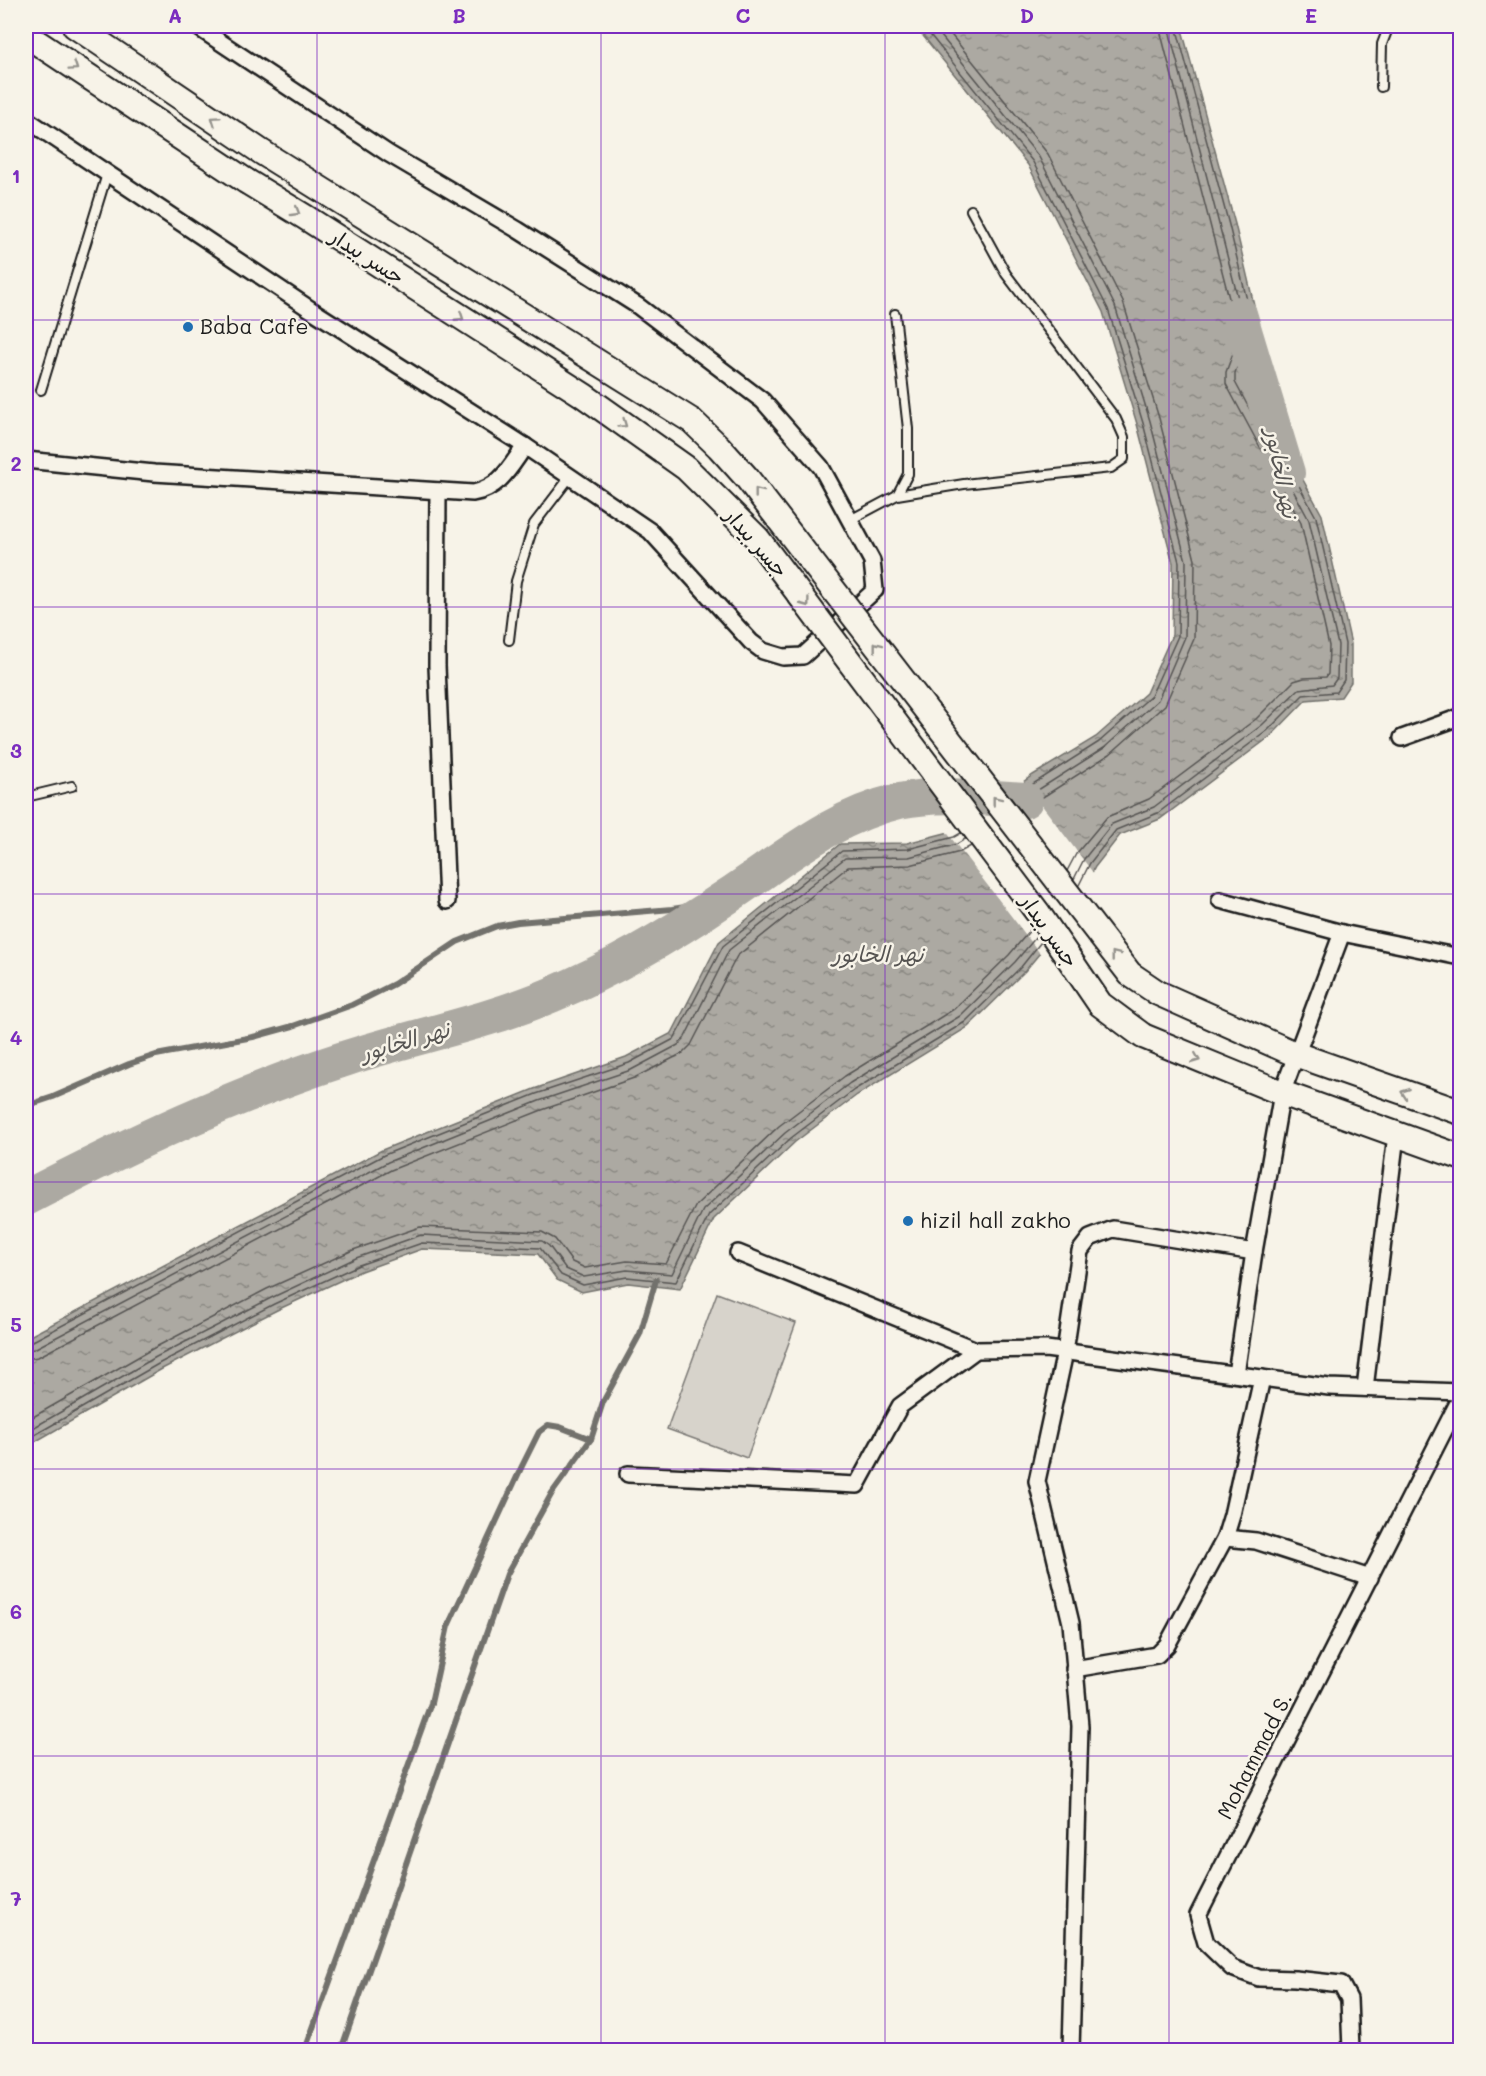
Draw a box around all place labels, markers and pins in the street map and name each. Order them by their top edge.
place label: Baba Cafe [200,312,309,339]
marker: Baba Cafe [181,320,195,334]
place label: hizil hall zakho [920,1206,1071,1233]
marker: hizil hall zakho [901,1214,915,1228]

